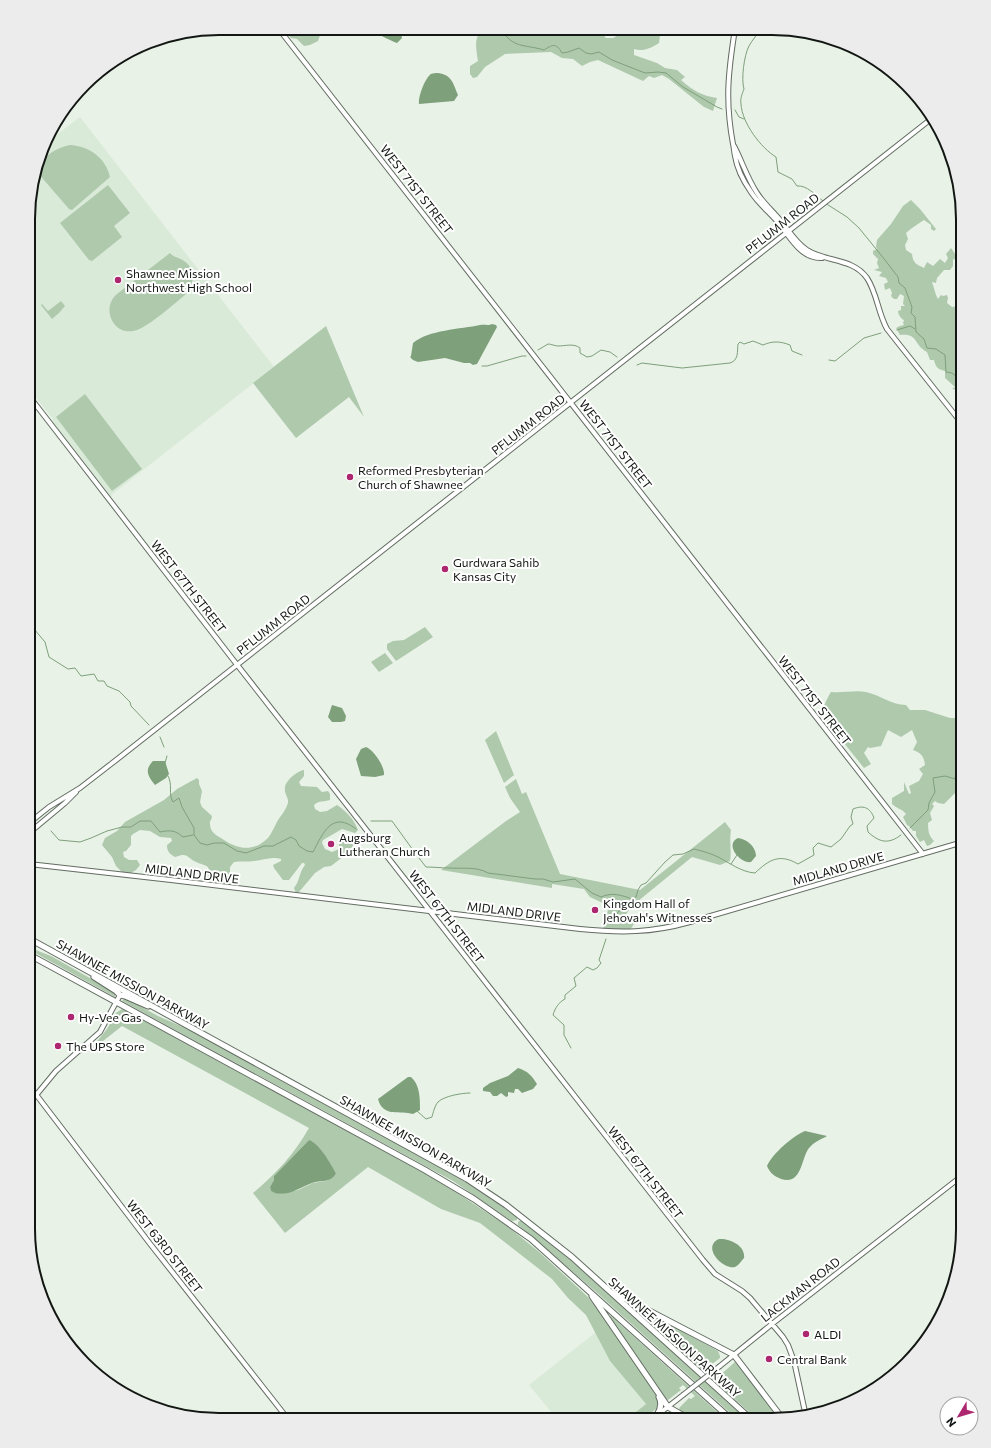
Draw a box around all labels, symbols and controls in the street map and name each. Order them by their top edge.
street label: WEST 71ST STREET [378,142,456,237]
street label: PFLUMM ROAD [742,190,822,256]
place label: Shawnee Mission Northwest High School [126,266,252,294]
marker: Shawnee Mission Northwest High School [113,275,123,285]
street label: PFLUMM ROAD [488,391,568,457]
street label: WEST 71ST STREET [577,397,655,492]
place label: Reformed Presbyterian Church of Shawnee [358,463,484,491]
marker: Reformed Presbyterian Church of Shawnee [345,472,355,482]
street label: WEST 67TH STREET [149,537,230,635]
place label: Gurdwara Sahib Kansas City [453,555,539,583]
marker: Gurdwara Sahib Kansas City [440,564,450,574]
street label: PFLUMM ROAD [233,591,313,657]
street label: WEST 71ST STREET [776,653,854,748]
place label: Augsburg Lutheran Church [339,830,430,858]
marker: Augsburg Lutheran Church [326,839,336,849]
street label: MIDLAND DRIVE [791,848,885,888]
street label: MIDLAND DRIVE [144,860,240,886]
street label: WEST 67TH STREET [407,867,488,965]
place label: Kingdom Hall of Jehovah's Witnesses [603,896,712,925]
street label: MIDLAND DRIVE [466,898,562,924]
marker: Kingdom Hall of Jehovah's Witnesses [590,905,600,915]
street label: SHAWNEE MISSION PARKWAY [54,936,212,1032]
place label: Hy-Vee Gas [79,1010,142,1024]
marker: Hy-Vee Gas [66,1012,76,1022]
place label: The UPS Store [66,1039,145,1053]
marker: The UPS Store [53,1041,63,1051]
street label: SHAWNEE MISSION PARKWAY [338,1092,494,1190]
street label: WEST 67TH STREET [606,1123,687,1221]
street label: WEST 63RD STREET [124,1197,206,1295]
street label: LACKMAN ROAD [758,1254,842,1324]
street label: SHAWNEE MISSION PARKWAY [606,1274,744,1400]
place label: ALDI [814,1327,841,1341]
marker: ALDI [801,1329,811,1339]
place label: Central Bank [777,1352,848,1366]
marker: Central Bank [764,1354,774,1364]
north arrow [939,1396,979,1436]
text: N [943,1415,958,1430]

